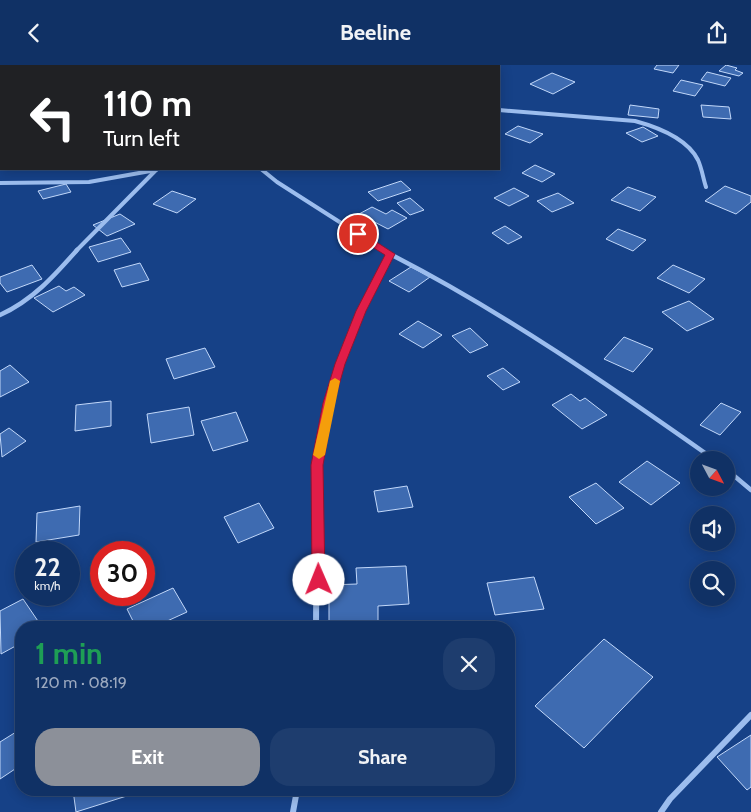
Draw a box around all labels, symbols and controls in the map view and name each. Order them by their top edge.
icon: back [20,19,48,47]
text: Beeline [340,19,411,46]
icon: share [703,19,731,47]
text: 110 m [103,82,192,125]
icon: left [20,85,85,150]
text: Turn left [103,125,180,152]
pin [337,213,379,255]
icon: arrive [344,220,372,248]
north arrow [690,451,735,496]
map controls [690,451,735,606]
button: sound [690,506,735,551]
speed limit sign: 30 [90,541,155,606]
text: 22 [34,552,61,582]
position arrow [292,553,344,605]
button: search [690,561,735,606]
text: km/h [34,578,61,593]
text: 1 min [35,635,103,672]
button: close [443,638,495,690]
text: 120 m · 08:19 [35,673,127,692]
button: Exit [35,728,260,786]
button: Share [270,728,495,786]

